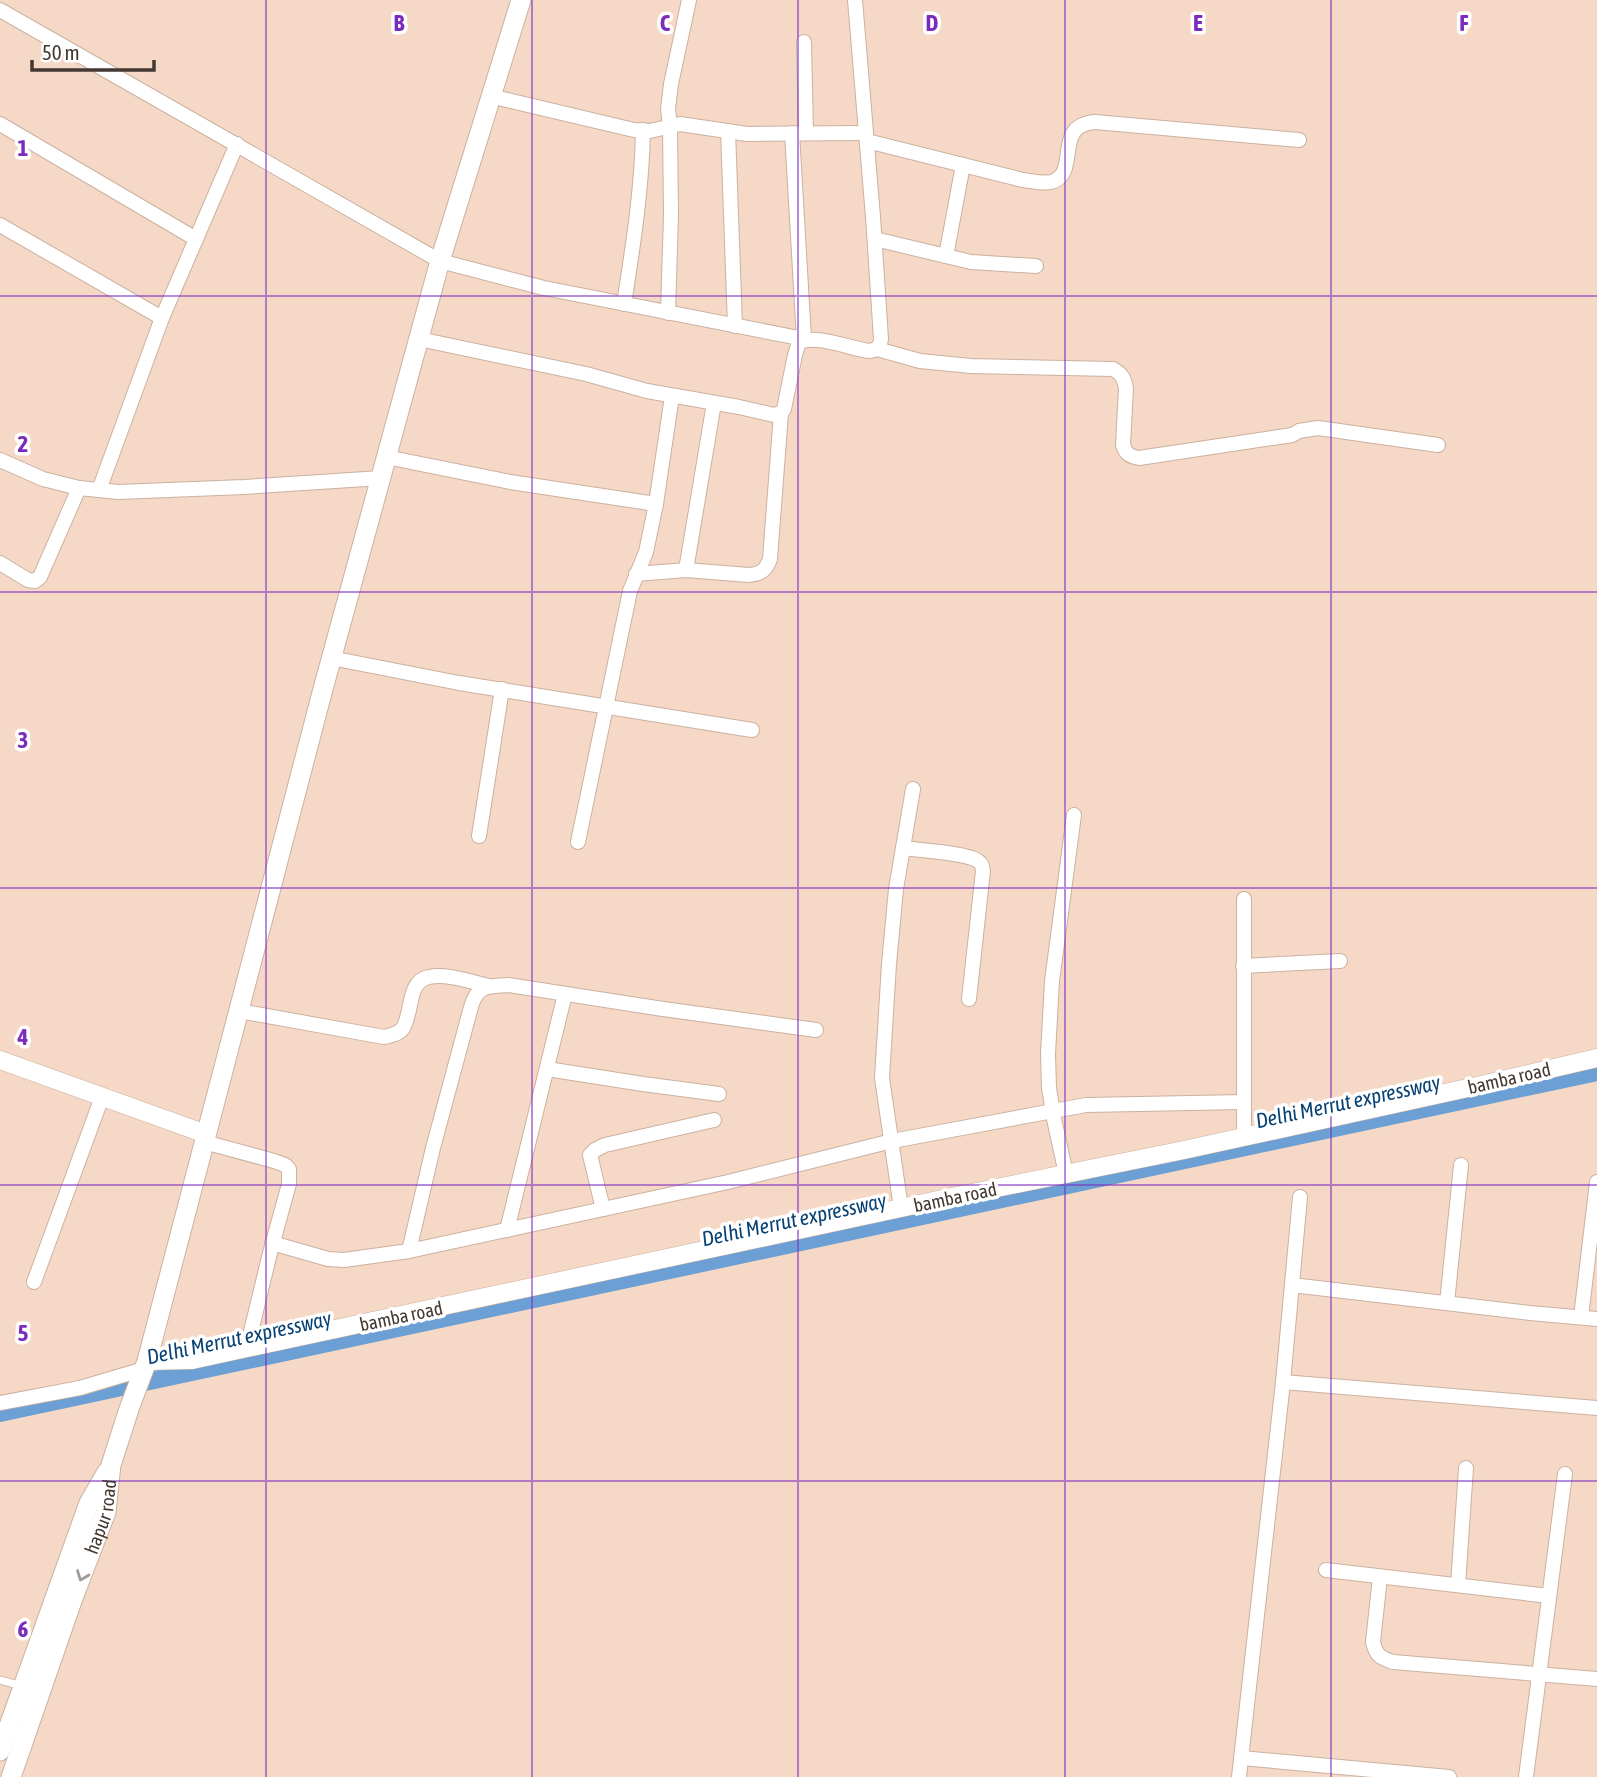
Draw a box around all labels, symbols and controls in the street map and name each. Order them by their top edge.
text: B [394,10,405,36]
text: C [660,10,671,36]
text: D [926,10,939,36]
text: E [1193,10,1203,36]
text: F [1459,10,1469,36]
scale bar [32,28,154,72]
text: 50 m [42,40,80,64]
text: 1 [18,135,29,161]
text: 2 [18,431,28,457]
text: 3 [18,727,28,753]
text: 4 [17,1024,29,1050]
street label: bamba road [1465,1058,1553,1098]
water label: Delhi Merrut expressway [1253,1070,1443,1132]
street label: bamba road [911,1177,999,1217]
water label: Delhi Merrut expressway [699,1188,889,1250]
street label: bamba road [357,1296,445,1336]
water label: Delhi Merrut expressway [144,1306,334,1368]
text: 5 [18,1320,29,1346]
street label: hapur road [80,1478,120,1557]
one-way arrow [76,1570,90,1582]
text: 6 [18,1616,29,1642]

